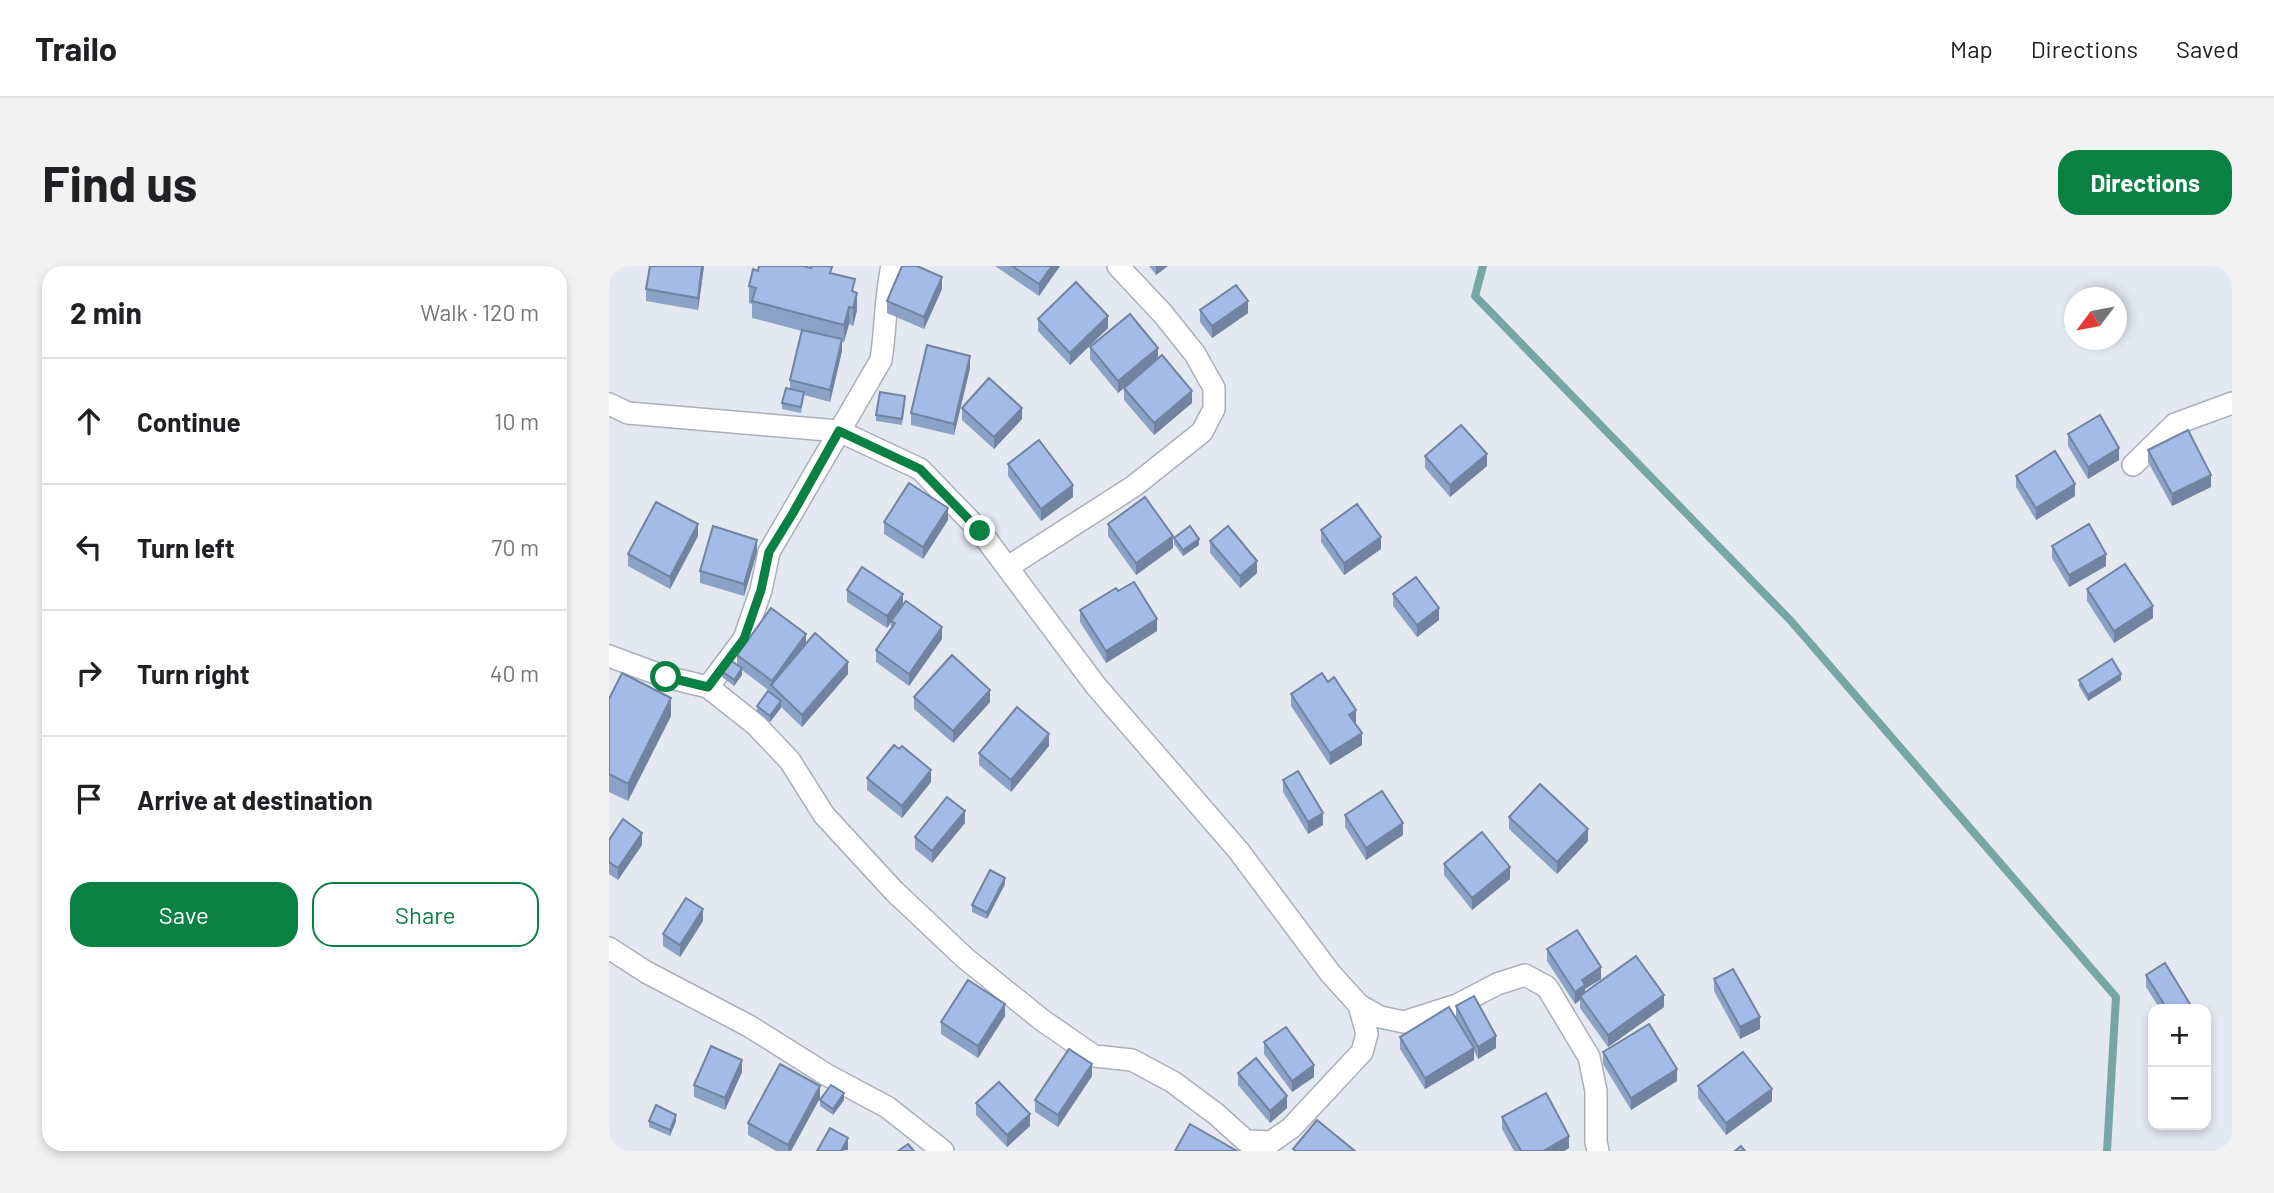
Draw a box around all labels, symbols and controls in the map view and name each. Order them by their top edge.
text: Trailo [35,28,117,68]
text: Map [1950,34,1993,63]
text: Directions [2031,34,2138,63]
text: Saved [2176,34,2239,63]
button: Directions [2058,150,2232,215]
text: Find us [42,153,197,212]
north arrow [2064,287,2127,350]
text: 2 min [70,294,142,330]
text: Walk · 120 m [420,298,539,326]
icon: ahead [70,402,108,440]
text: Continue [137,406,241,437]
text: 10 m [494,407,539,435]
route end [964,515,995,546]
icon: left [70,528,108,566]
text: Turn left [137,532,235,563]
text: 70 m [492,533,539,561]
icon: right [70,654,108,692]
text: Turn right [137,658,250,689]
text: 40 m [490,659,539,687]
route start [650,661,681,692]
icon: arrive [70,780,108,818]
text: Arrive at destination [137,784,373,815]
button: Save [70,882,298,947]
button: Share [312,882,539,947]
map controls [2148,1004,2211,1130]
button: + [2148,1004,2211,1067]
button: − [2148,1067,2211,1130]

